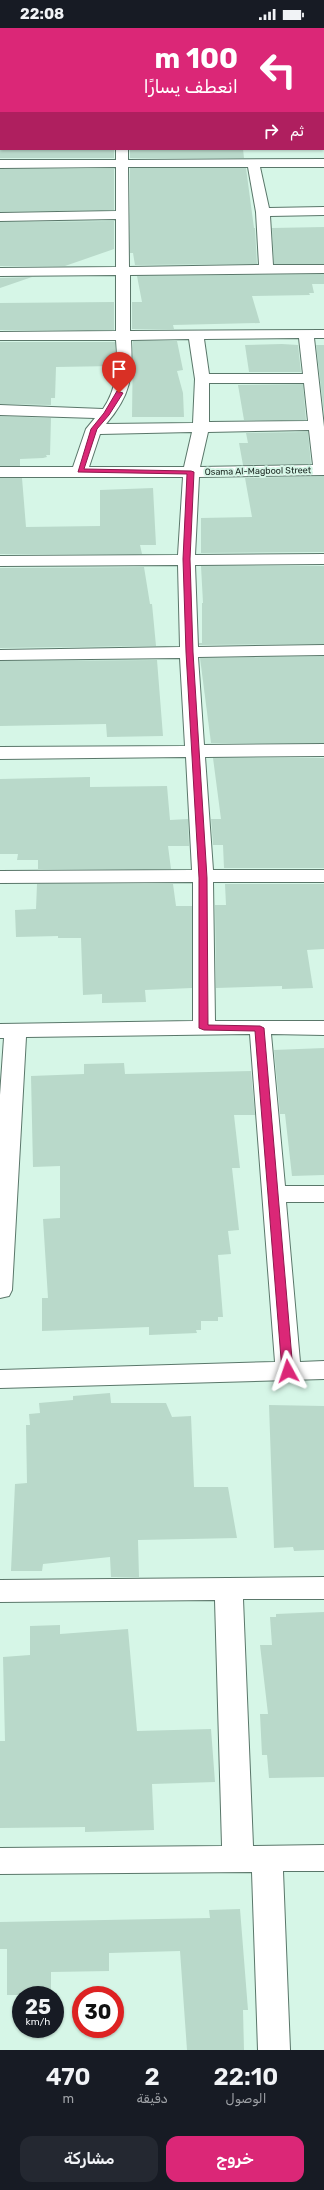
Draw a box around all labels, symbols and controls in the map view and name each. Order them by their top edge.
text: 22:08 [20,5,64,23]
text: 100 m [154,42,238,75]
icon: left [252,44,304,96]
text: انعطف يسارًا [144,76,238,98]
icon: right [260,120,282,142]
text: ثم [290,122,304,140]
pin [102,352,136,393]
icon: arrive [108,358,130,380]
street label: Osama Al-Magbool Street [205,465,312,477]
position arrow [267,1350,309,1392]
speed limit sign: 30 [72,1986,124,2038]
text: 25 [25,1995,51,2019]
text: km/h [26,2016,50,2028]
text: 470 [46,2063,91,2091]
text: 2 [144,2063,160,2091]
text: 22:10 [214,2063,278,2091]
text: m [62,2091,74,2106]
text: دقيقة [136,2091,168,2106]
text: الوصول [225,2091,266,2106]
button: مشاركة [20,2136,158,2182]
button: خروج [166,2136,304,2182]

